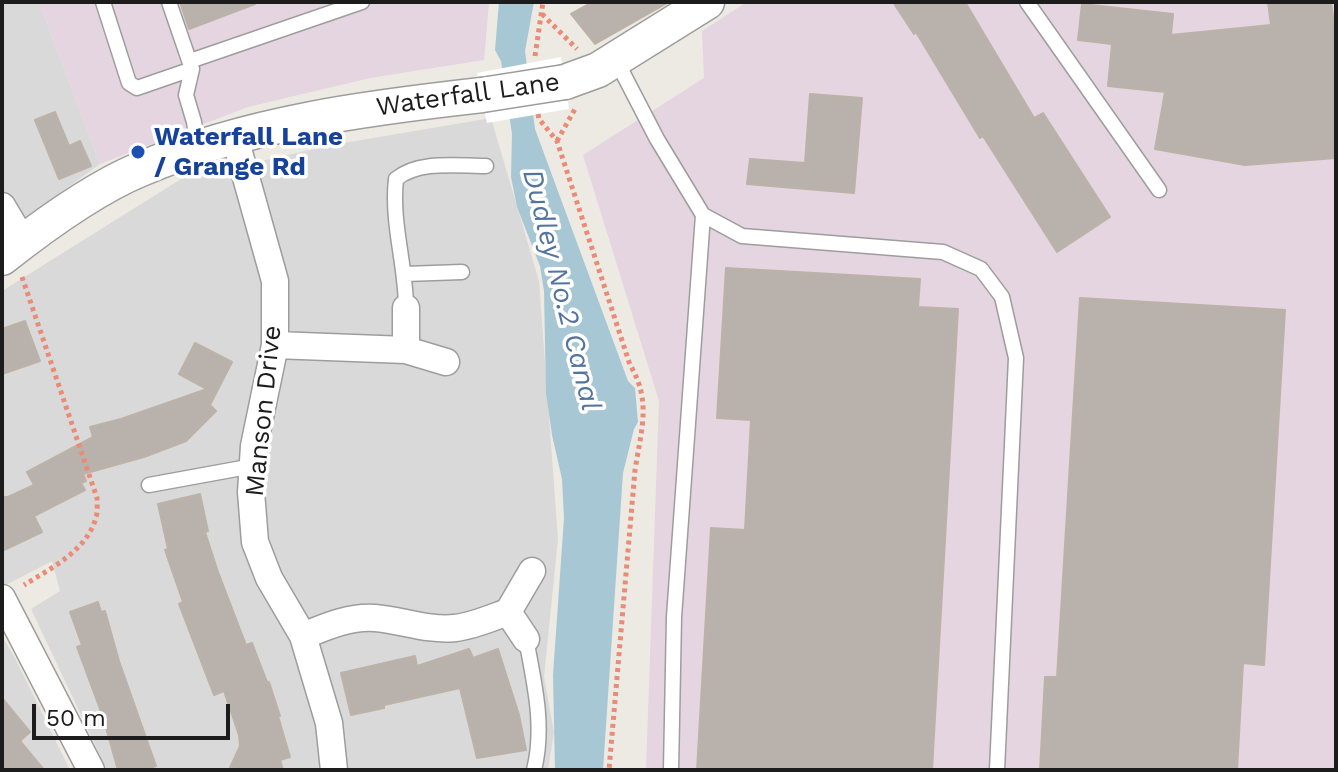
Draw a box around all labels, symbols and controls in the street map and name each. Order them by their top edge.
street label: Waterfall Lane [374,67,562,123]
place label: Waterfall Lane / Grange Rd [154,121,343,182]
marker: Waterfall Lane / Grange Rd [129,143,147,161]
water label: Dudley No.2 Canal [515,166,607,414]
street label: Manson Drive [240,324,288,498]
scale bar [36,688,234,738]
text: 50 m [46,704,106,732]

